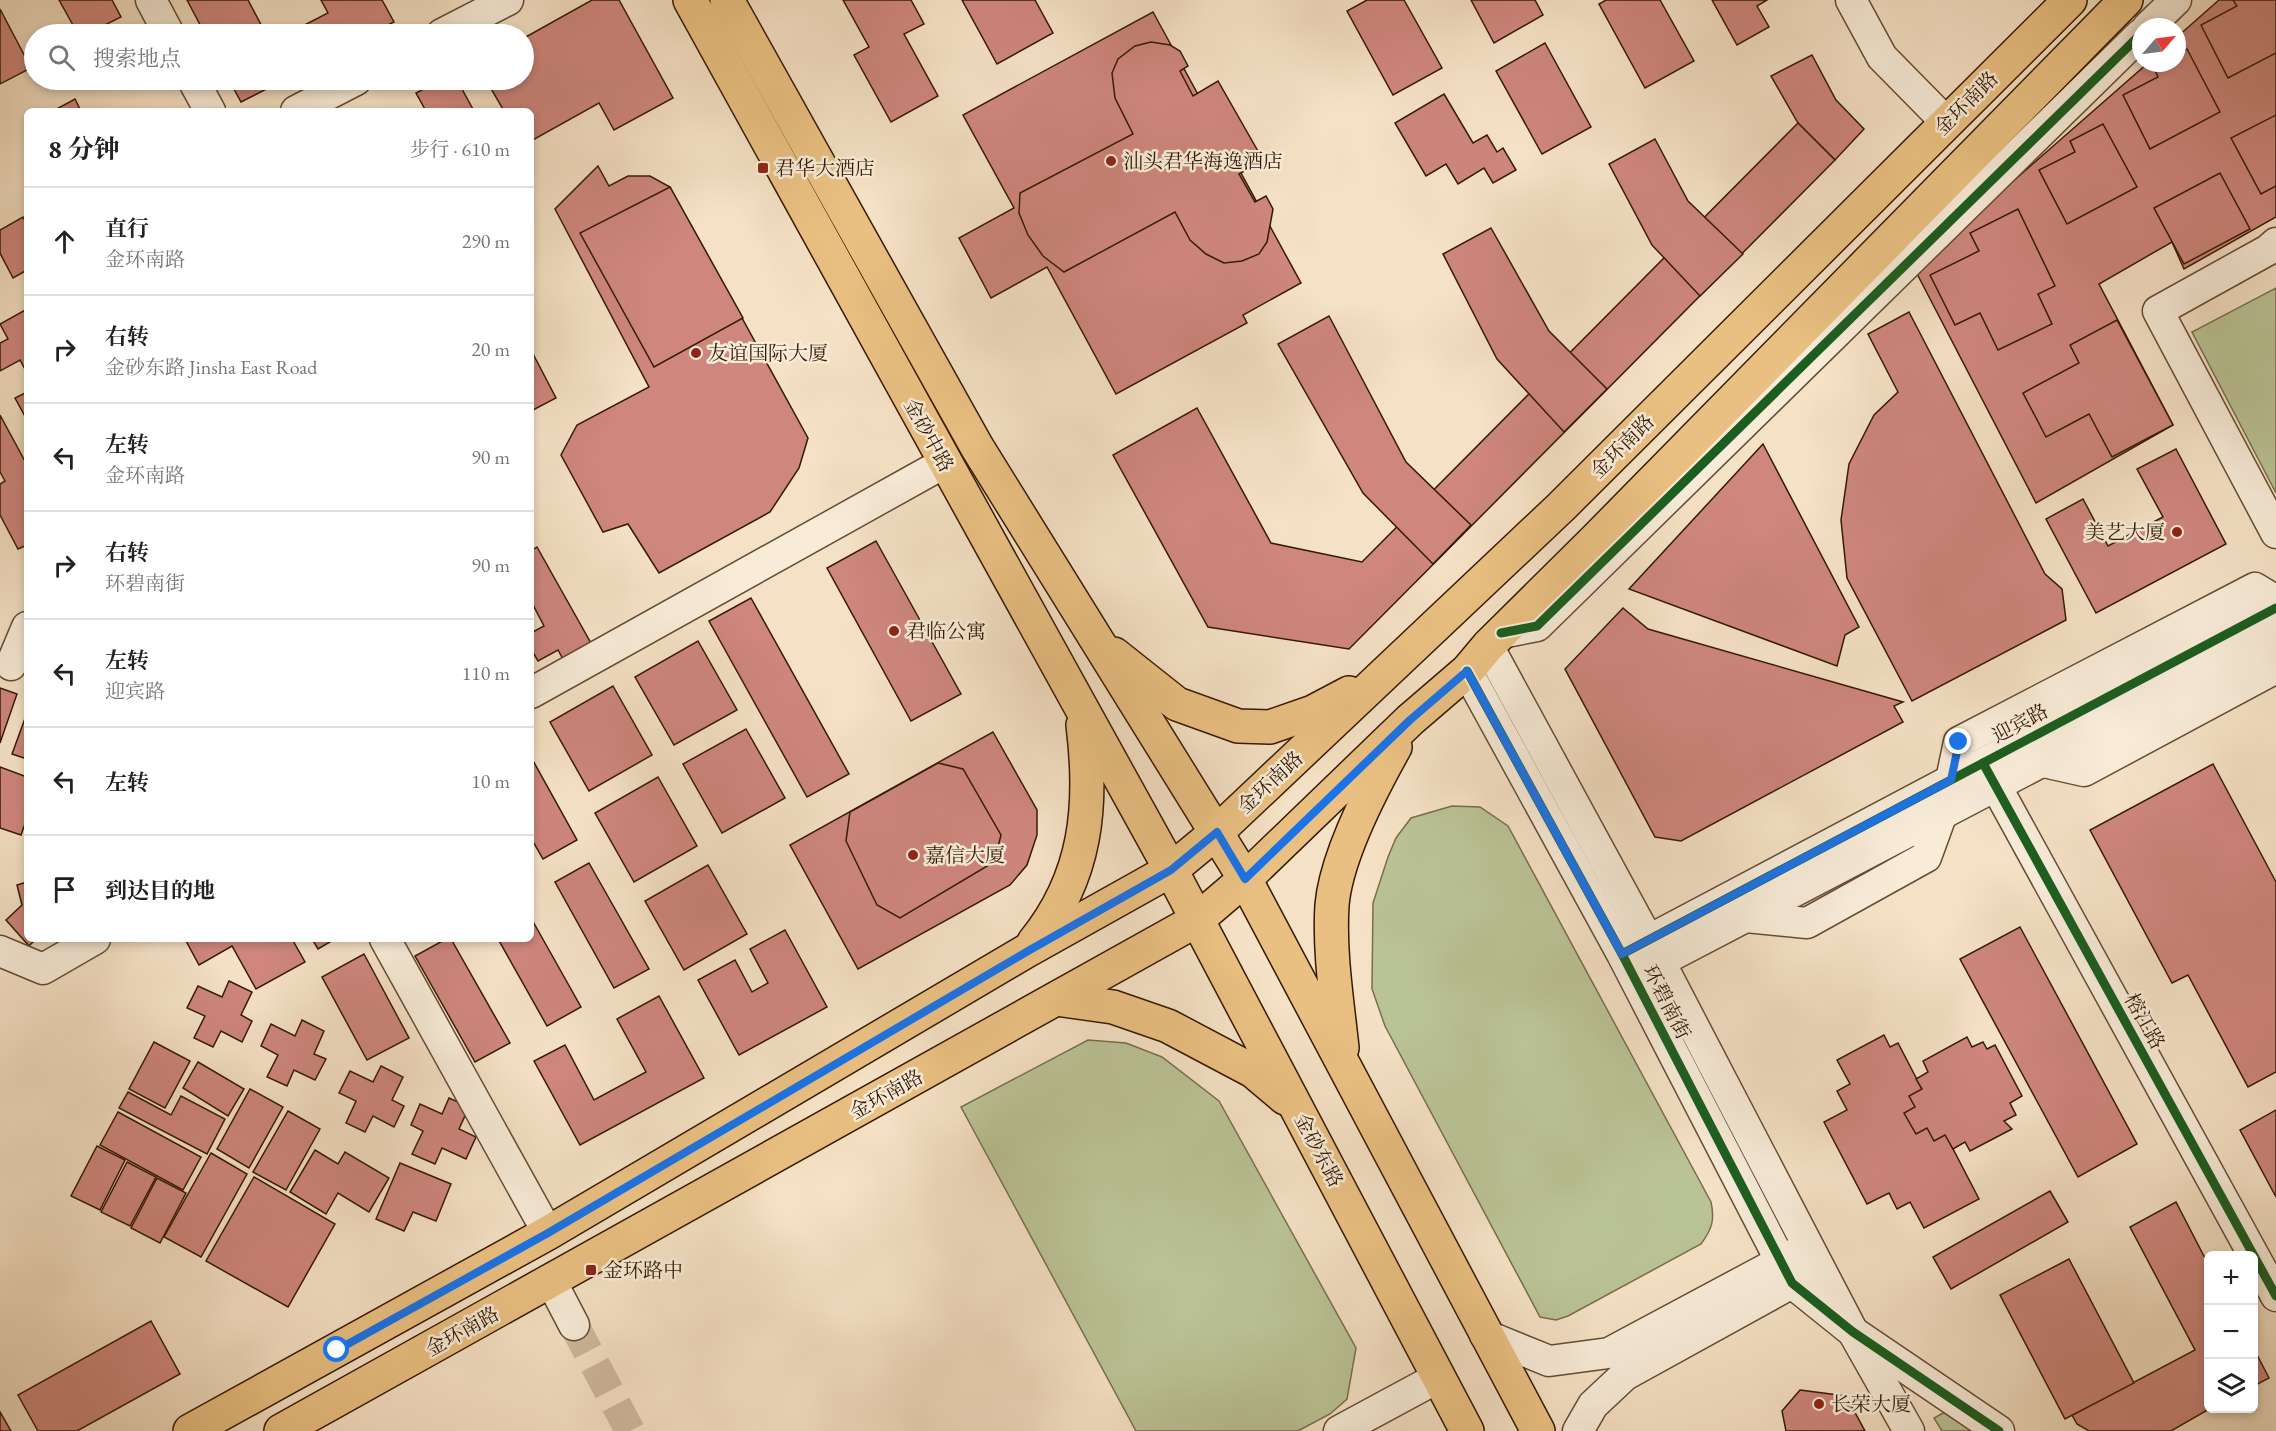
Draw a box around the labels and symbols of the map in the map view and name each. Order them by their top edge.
north arrow [2132,18,2186,72]
street label: 金环南路 [1929,66,2003,140]
place label: 汕头君华海逸酒店 [1123,148,1283,174]
marker: 汕头君华海逸酒店 [1104,154,1118,168]
place label: 君华大酒店 [775,155,875,181]
marker: 君华大酒店 [756,161,770,175]
place label: 友谊国际大厦 [708,340,828,366]
marker: 友谊国际大厦 [689,346,703,360]
street label: 金砂中路 [898,394,960,476]
street label: 金环南路 [1585,409,1659,483]
place label: 美艺大厦 [2085,519,2165,545]
marker: 美艺大厦 [2170,525,2184,539]
place label: 君临公寓 [906,618,986,644]
marker: 君临公寓 [887,624,901,638]
street label: 迎宾路 [1987,697,2053,749]
route end [1945,728,1971,754]
street label: 金环南路 [1232,745,1308,819]
place label: 嘉信大厦 [925,842,1005,868]
marker: 嘉信大厦 [906,848,920,862]
street label: 环碧南街 [1637,960,1697,1044]
street label: 榕江路 [2119,988,2171,1054]
street label: 金环南路 [845,1063,927,1125]
street label: 金砂东路 [1289,1109,1349,1191]
place label: 金环路中 [603,1257,683,1283]
marker: 金环路中 [584,1263,598,1277]
street label: 金环南路 [421,1300,503,1362]
route start [323,1336,349,1362]
place label: 长荣大厦 [1831,1391,1911,1417]
marker: 长荣大厦 [1812,1397,1826,1411]

